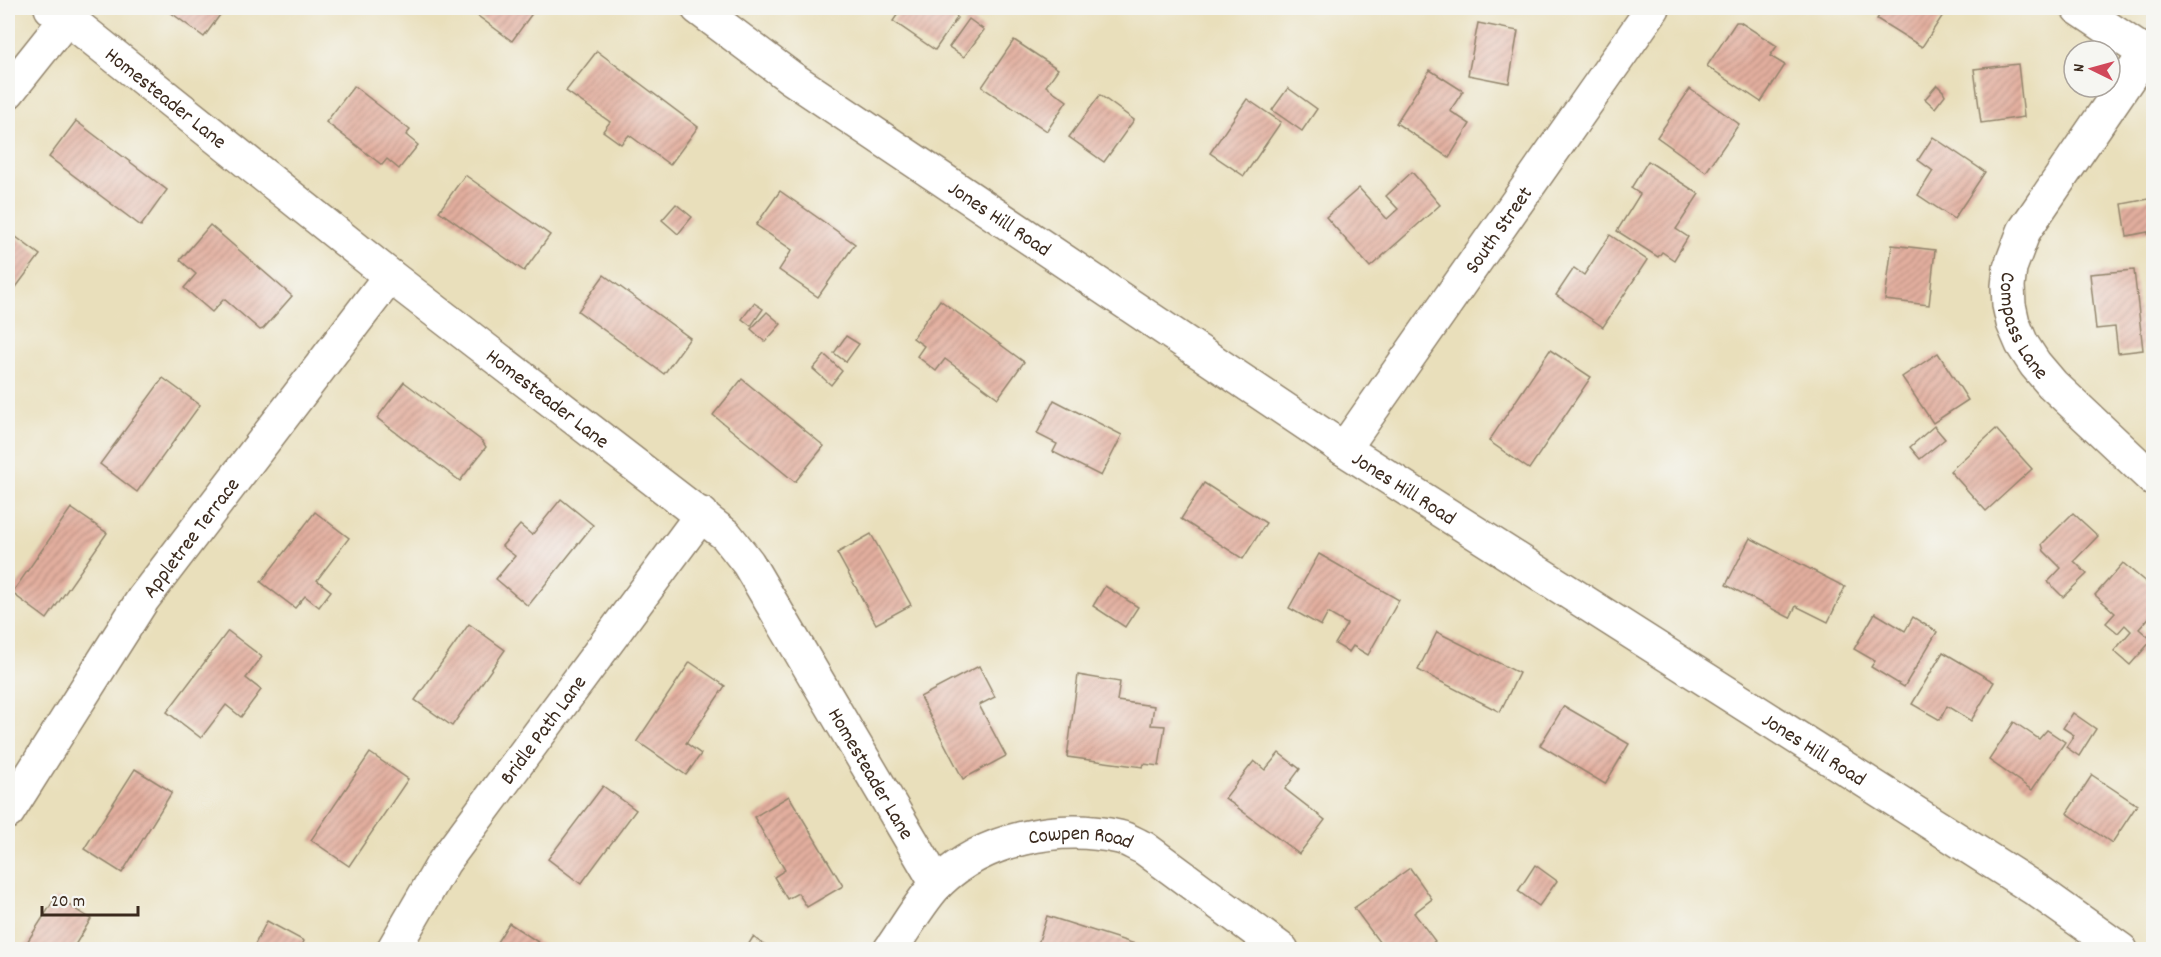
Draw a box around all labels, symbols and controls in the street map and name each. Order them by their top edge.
north arrow [2062,39,2122,99]
street label: Homesteader Lane [97,42,232,158]
text: N [2068,63,2091,73]
street label: Jones Hill Road [941,175,1056,266]
street label: South Street [1459,181,1542,281]
street label: Compass Lane [1990,270,2054,388]
street label: Homesteader Lane [478,343,614,458]
street label: Jones Hill Road [1345,446,1461,534]
street label: Appletree Terrace [137,472,249,606]
street label: Bridle Path Lane [494,670,595,792]
street label: Homesteader Lane [819,703,920,846]
street label: Jones Hill Road [1755,707,1871,796]
street label: Cowpen Road [1026,820,1138,859]
scale bar [42,879,138,917]
text: 20 m [51,890,85,915]

